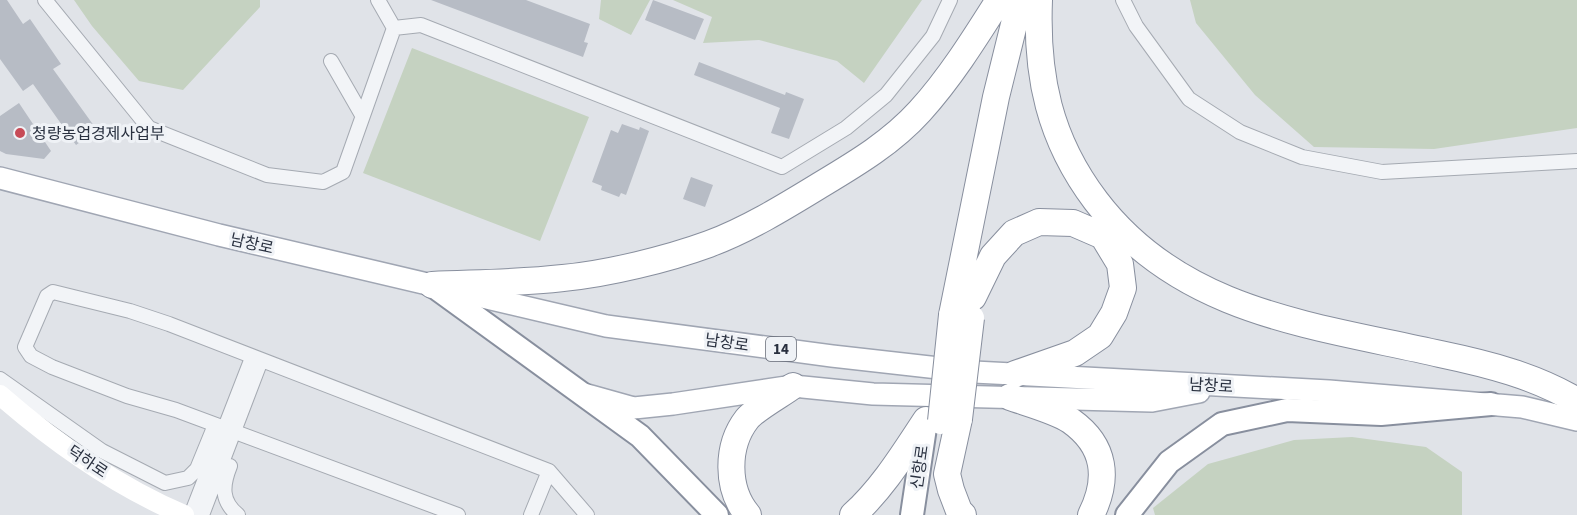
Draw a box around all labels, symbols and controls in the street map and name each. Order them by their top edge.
place label: 청량농업경제사업부 [32,123,165,145]
marker: 청량농업경제사업부 [13,126,27,140]
street label: 남창로 [228,228,276,260]
street label: 남창로 [703,329,751,357]
road number: 14 [766,337,796,361]
street label: 남창로 [1188,374,1234,398]
street label: 덕하로 [63,440,112,483]
street label: 신항로 [906,443,934,491]

